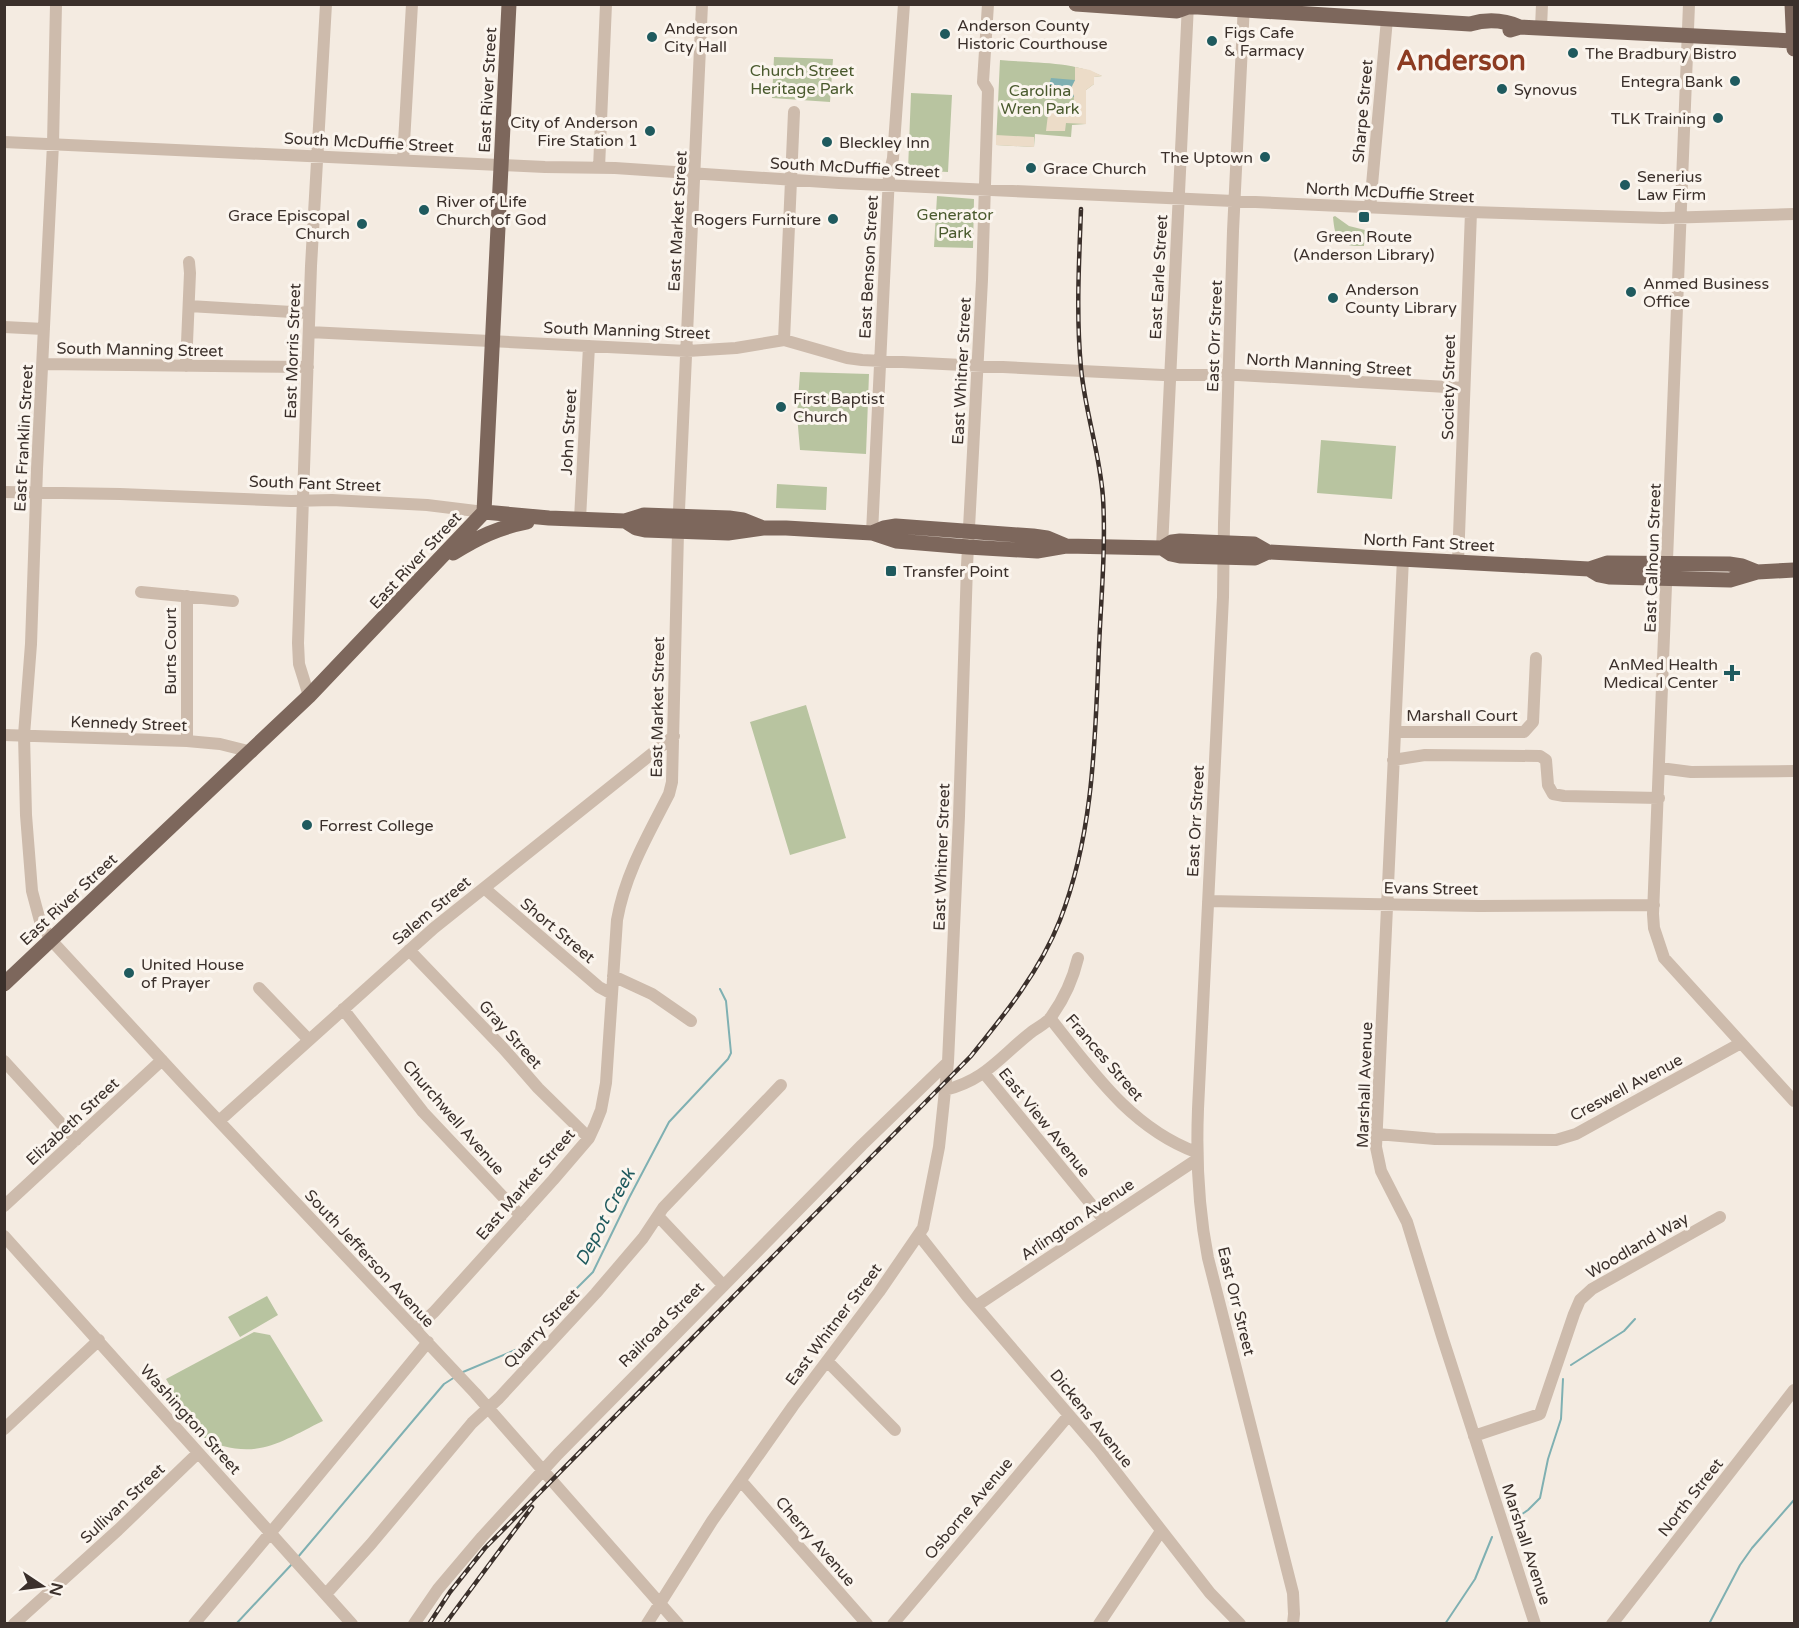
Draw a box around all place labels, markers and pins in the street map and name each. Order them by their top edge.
place label: Anderson County Historic Courthouse [957,16,1108,54]
place label: Anderson City Hall [664,19,738,57]
place label: Figs Cafe & Farmacy [1224,23,1305,61]
marker: Anderson County Historic Courthouse [938,27,952,41]
marker: Anderson City Hall [645,30,659,44]
marker: Figs Cafe & Farmacy [1205,34,1219,48]
place label: The Bradbury Bistro [1585,44,1737,64]
marker: The Bradbury Bistro [1566,46,1580,60]
place label: Entegra Bank [1620,72,1723,92]
marker: Entegra Bank [1728,74,1742,88]
place label: Synovus [1514,80,1577,100]
marker: Synovus [1495,82,1509,96]
place label: TLK Training [1611,109,1706,129]
marker: TLK Training [1711,111,1725,125]
place label: City of Anderson Fire Station 1 [510,113,638,151]
marker: City of Anderson Fire Station 1 [643,124,657,138]
place label: Bleckley Inn [839,133,930,153]
marker: Bleckley Inn [820,135,834,149]
place label: The Uptown [1160,148,1253,168]
marker: The Uptown [1258,150,1272,164]
place label: Grace Church [1043,159,1147,179]
marker: Grace Church [1024,161,1038,175]
place label: Senerius Law Firm [1637,167,1706,205]
marker: Senerius Law Firm [1618,178,1632,192]
place label: River of Life Church of God [436,192,547,230]
marker: River of Life Church of God [417,203,431,217]
place label: Grace Episcopal Church [228,206,350,244]
place label: Rogers Furniture [693,210,821,230]
marker: Green Route (Anderson Library) [1357,210,1371,224]
marker: Rogers Furniture [826,212,840,226]
marker: Grace Episcopal Church [355,217,369,231]
place label: Green Route (Anderson Library) [1294,227,1434,265]
place label: Anmed Business Office [1643,274,1769,312]
place label: Anderson County Library [1345,280,1457,318]
marker: Anmed Business Office [1624,285,1638,299]
marker: Anderson County Library [1326,291,1340,305]
place label: First Baptist Church [793,389,885,427]
marker: First Baptist Church [774,400,788,414]
place label: Transfer Point [903,562,1009,582]
marker: Transfer Point [884,564,898,578]
place label: AnMed Health Medical Center [1603,655,1719,693]
marker: AnMed Health Medical Center [1723,664,1741,682]
place label: Forrest College [319,816,434,836]
marker: Forrest College [300,818,314,832]
place label: United House of Prayer [141,955,244,993]
marker: United House of Prayer [122,966,136,980]

